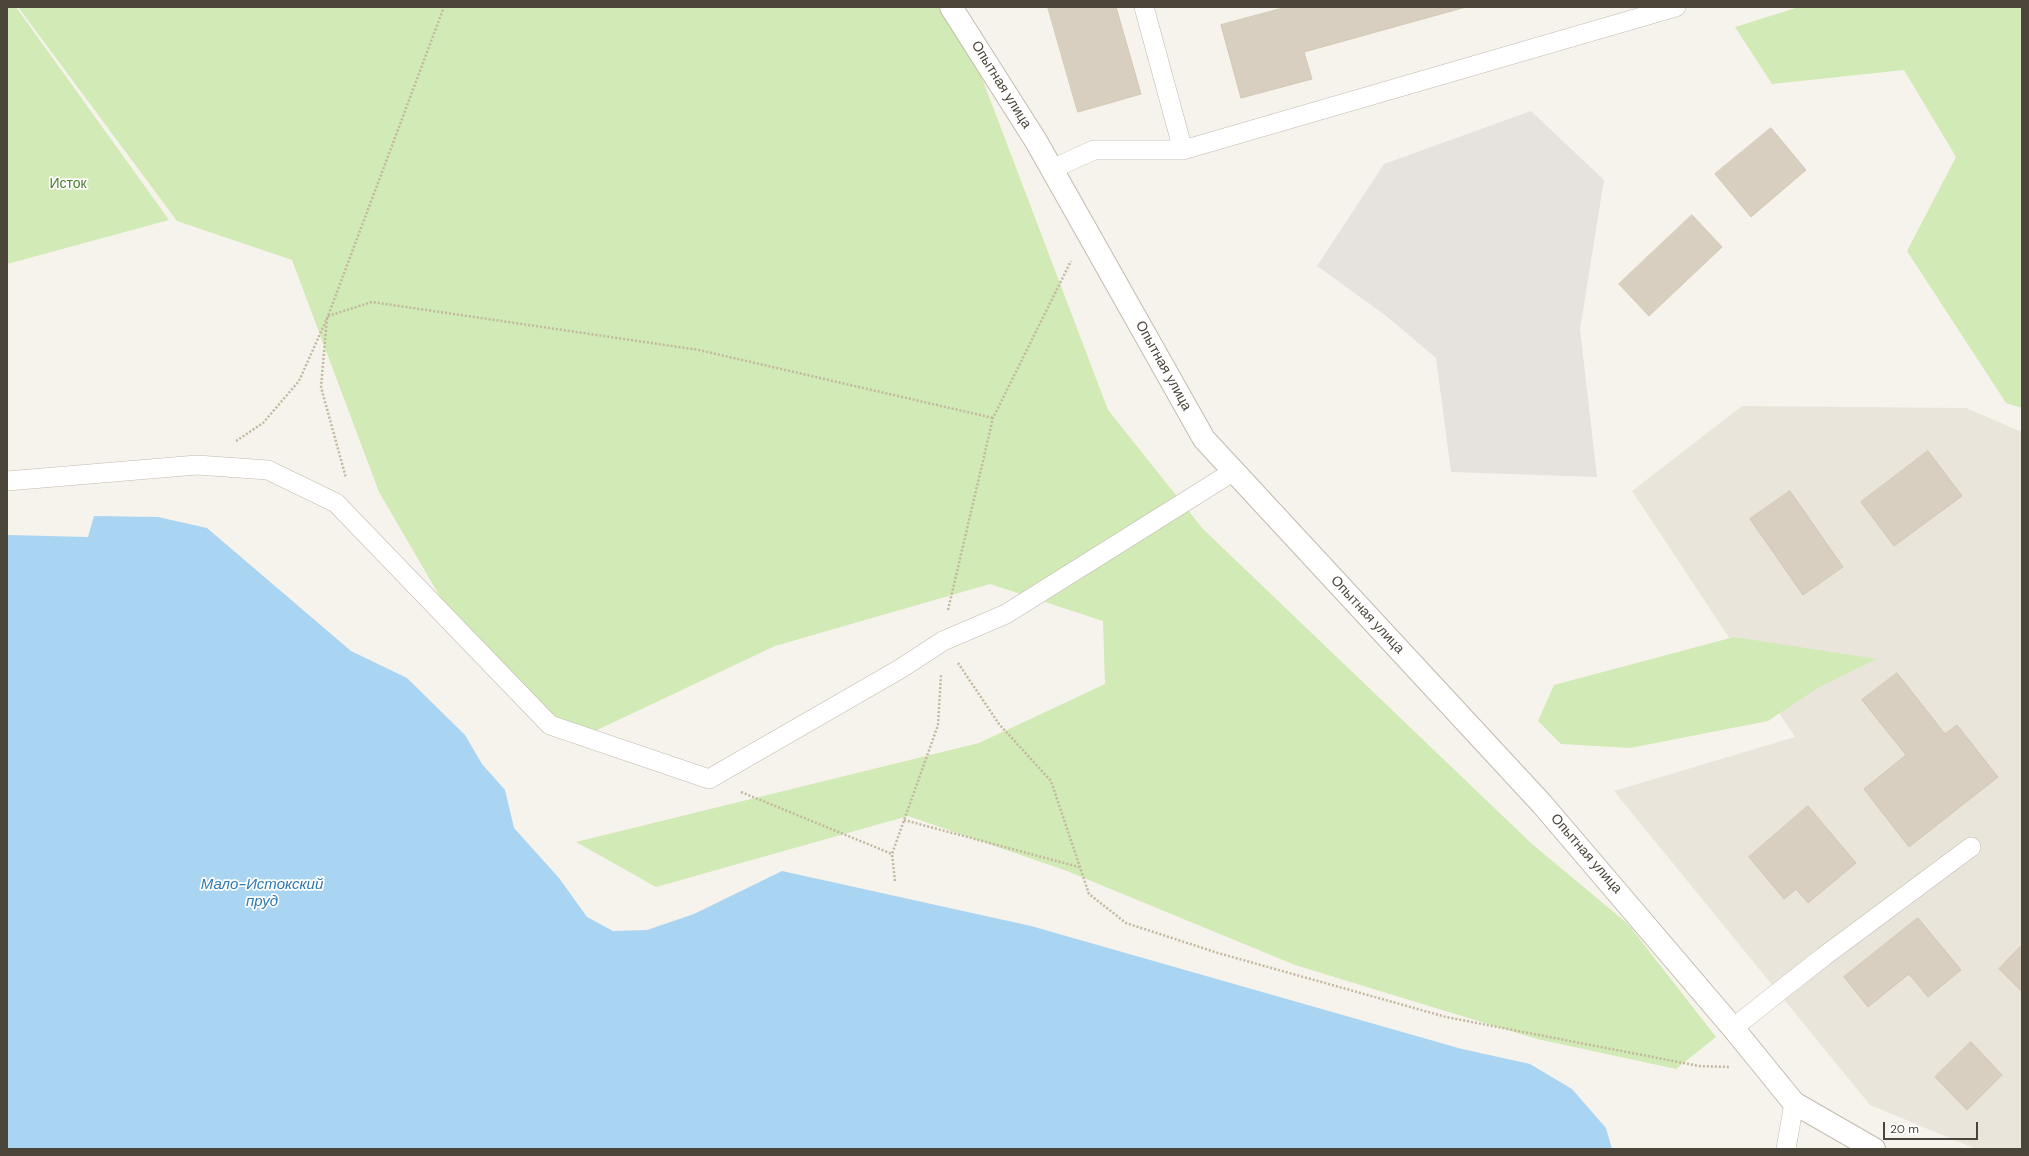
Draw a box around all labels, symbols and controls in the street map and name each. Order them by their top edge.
street label: Опытная улица [967,38,1035,132]
park label: Исток [49,176,87,192]
street label: Опытная улица [1131,318,1195,414]
street label: Опытная улица [1327,573,1407,657]
street label: Опытная улица [1547,811,1625,897]
water label: Мало-Истокский пруд [201,876,323,911]
scale bar [1885,1114,1980,1140]
text: 20 m [1890,1121,1919,1137]

